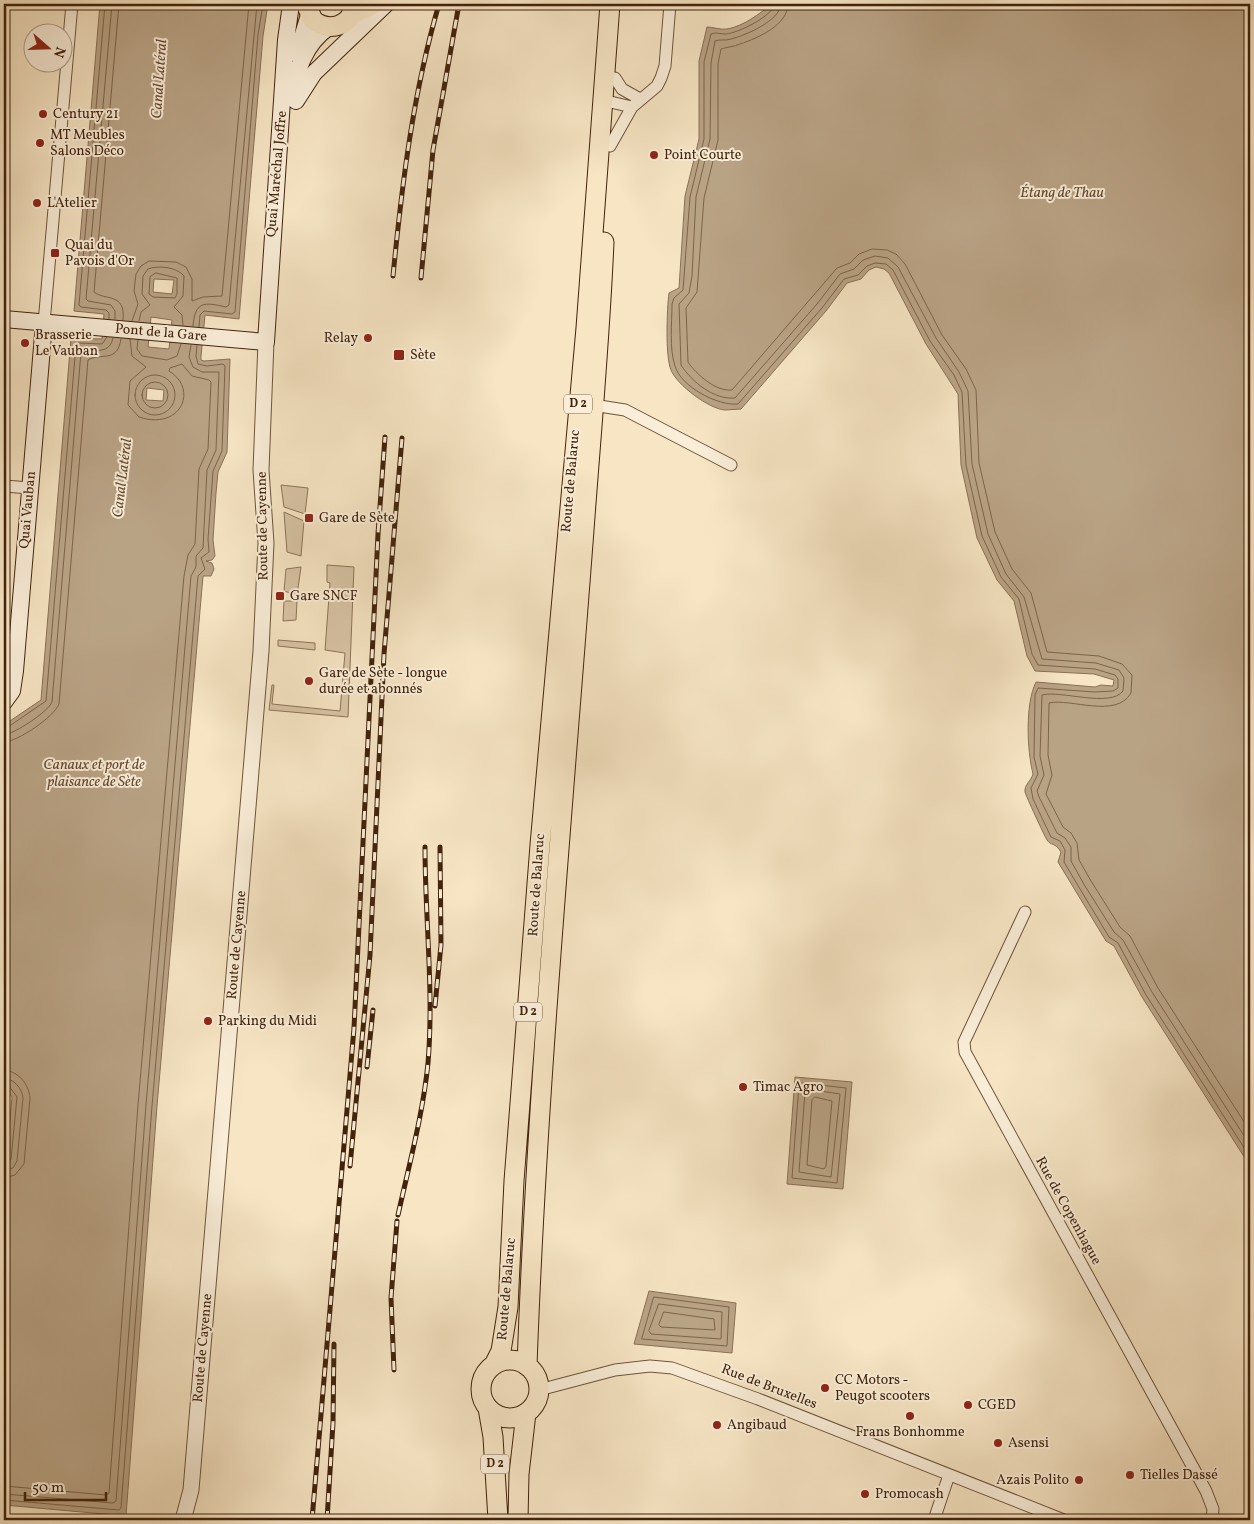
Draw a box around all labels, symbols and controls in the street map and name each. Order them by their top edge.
north arrow [22,22,72,72]
water label: Canal Latéral [147,38,173,119]
text: N [48,44,69,60]
place label: Century 21 [53,105,119,124]
marker: Century 21 [37,108,49,120]
street label: Quai Maréchal Joffre [262,110,292,238]
place label: MT Meubles Salons Déco [50,126,125,161]
marker: MT Meubles Salons Déco [34,137,46,149]
place label: Point Courte [664,146,742,165]
marker: Point Courte [648,149,660,161]
water label: Étang de Thau [1020,183,1104,204]
place label: L'Atelier [47,194,97,213]
marker: L'Atelier [31,197,43,209]
place label: Quai du Pavois d'Or [65,236,134,271]
marker: Quai du Pavois d'Or [49,247,61,259]
street label: Pont de la Gare [114,320,208,347]
place label: Brasserie Le Vauban [35,326,98,361]
place label: Relay [324,329,358,348]
marker: Relay [362,332,374,344]
marker: Brasserie Le Vauban [19,337,31,349]
place label: Sète [410,346,436,365]
marker: Sète [392,348,406,362]
road number: D 2 [564,394,592,414]
street label: Route de Balaruc [557,429,585,533]
water label: Canal Latéral [108,437,138,519]
street label: Quai Vauban [15,470,41,550]
street label: Route de Cayenne [253,471,273,581]
place label: Gare de Sète [319,509,395,528]
marker: Gare de Sète [303,512,315,524]
place label: Gare SNCF [290,587,358,606]
marker: Gare SNCF [274,590,286,602]
place label: Gare de Sète - longue durée et abonnés [319,664,448,699]
marker: Gare de Sète - longue durée et abonnés [303,675,315,687]
water label: Canaux et port de plaisance de Sète [43,755,145,793]
street label: Route de Balaruc [524,833,550,937]
street label: Route de Cayenne [223,889,251,1000]
road number: D 2 [514,1002,542,1022]
place label: Parking du Midi [218,1012,317,1031]
marker: Parking du Midi [202,1015,214,1027]
place label: Timac Agro [753,1078,823,1097]
marker: Timac Agro [737,1081,749,1093]
street label: Rue de Copenhague [1030,1154,1106,1269]
street label: Route de Balaruc [493,1237,521,1341]
street label: Route de Cayenne [189,1292,217,1403]
street label: Rue de Bruxelles [718,1360,820,1414]
place label: CC Motors - Peugot scooters [835,1371,930,1406]
marker: CC Motors - Peugot scooters [819,1382,831,1394]
place label: CGED [978,1396,1016,1415]
marker: CGED [962,1399,974,1411]
marker: Frans Bonhomme [904,1410,916,1422]
place label: Angibaud [727,1416,787,1435]
marker: Angibaud [711,1419,723,1431]
place label: Frans Bonhomme [855,1423,965,1442]
place label: Asensi [1008,1434,1049,1453]
marker: Asensi [992,1437,1004,1449]
road number: D 2 [481,1455,509,1474]
place label: Tielles Dassé [1140,1466,1218,1485]
scale bar [25,1469,106,1501]
marker: Tielles Dassé [1124,1469,1136,1481]
place label: Azais Polito [996,1471,1069,1490]
marker: Azais Polito [1073,1474,1085,1486]
text: 50 m [32,1478,64,1499]
place label: Promocash [875,1485,944,1504]
marker: Promocash [859,1488,871,1500]

